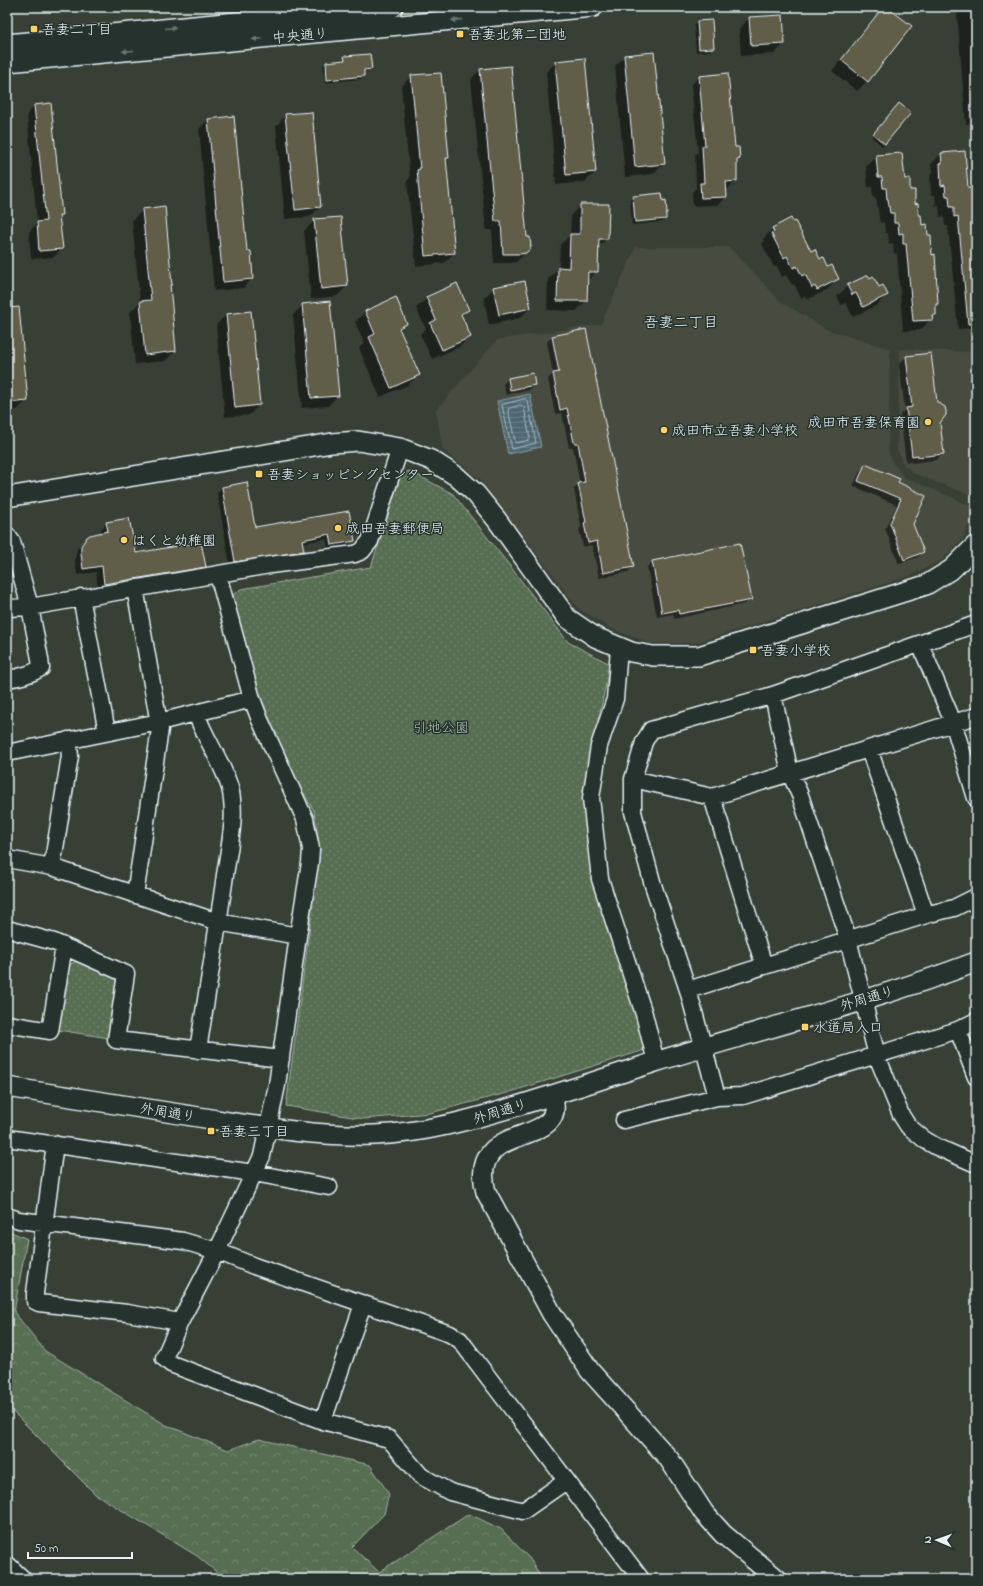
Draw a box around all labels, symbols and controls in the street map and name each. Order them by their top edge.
one-way arrow [451,16,463,23]
place label: 吾妻二丁目 [42,20,112,41]
marker: 吾妻二丁目 [29,24,39,34]
one-way arrow [165,24,177,31]
street label: 中央通り [271,24,329,49]
place label: 吾妻北第二団地 [468,25,566,46]
marker: 吾妻北第二団地 [455,29,465,39]
one-way arrow [252,35,264,42]
one-way arrow [122,48,134,54]
district label: 吾妻二丁目 [643,312,719,334]
place label: 成田市吾妻保育園 [808,413,920,434]
marker: 成田市吾妻保育園 [923,417,933,427]
place label: 成田市立吾妻小学校 [672,421,798,442]
marker: 成田市立吾妻小学校 [659,425,669,435]
place label: 吾妻ショッピングセンター [267,465,434,486]
marker: 吾妻ショッピングセンター [254,469,264,479]
place label: 成田吾妻郵便局 [346,519,444,540]
marker: 成田吾妻郵便局 [333,523,343,533]
place label: はくと幼稚園 [132,531,216,552]
marker: はくと幼稚園 [119,535,129,545]
place label: 吾妻小学校 [761,641,831,662]
marker: 吾妻小学校 [748,645,758,655]
park label: 引地公園 [413,718,469,739]
street label: 外周通り [838,981,897,1018]
place label: 水道局入口 [813,1018,883,1039]
marker: 水道局入口 [800,1022,810,1032]
street label: 外周通り [471,1094,530,1131]
street label: 外周通り [138,1099,197,1128]
place label: 吾妻三丁目 [219,1122,289,1143]
marker: 吾妻三丁目 [206,1126,216,1136]
north arrow [917,1520,957,1560]
scale bar [28,1534,132,1560]
text: N [920,1536,936,1544]
text: 50 m [34,1540,58,1558]

